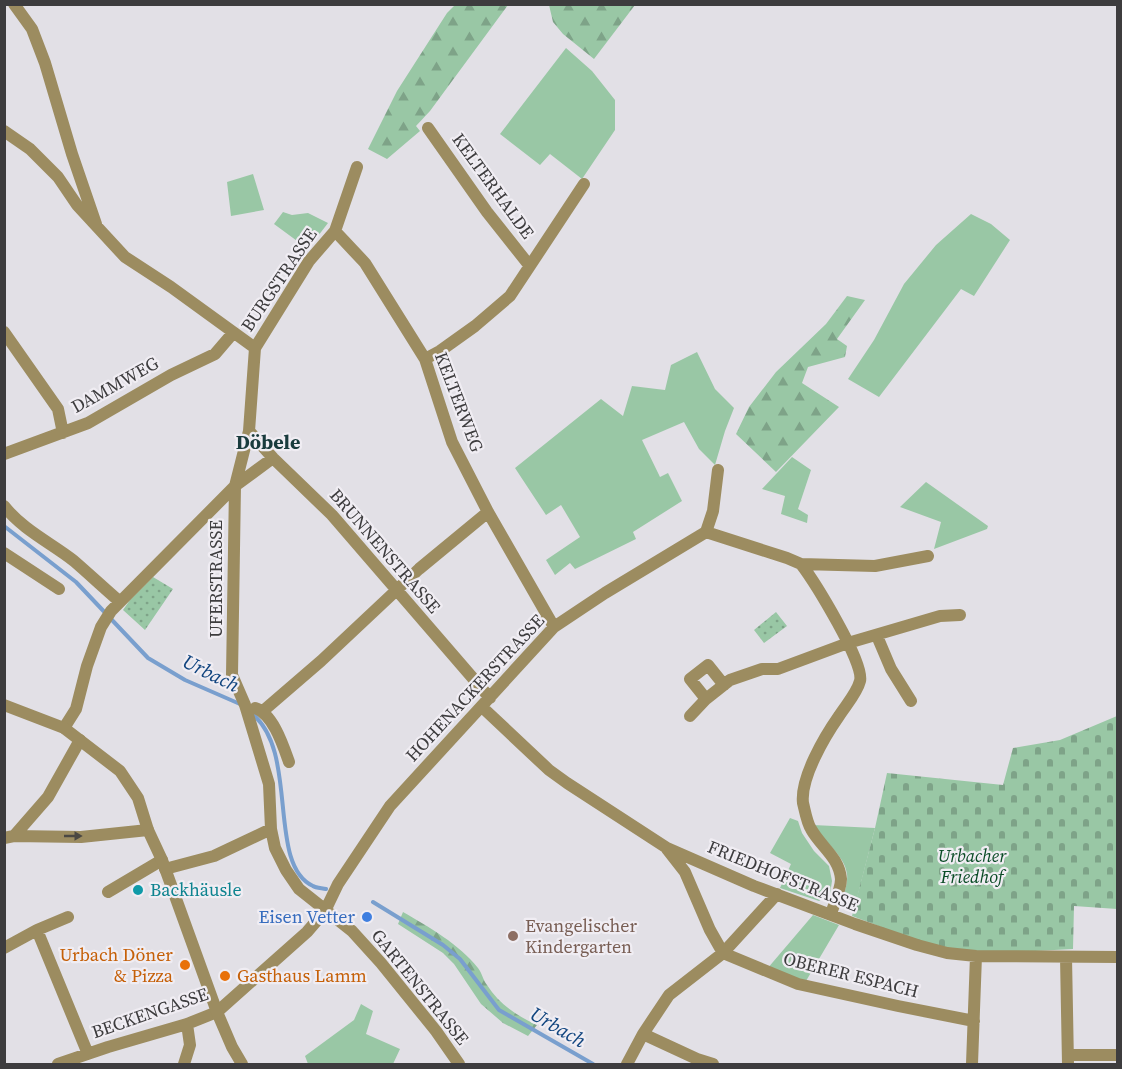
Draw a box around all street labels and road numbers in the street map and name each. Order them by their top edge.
street label: KELTERHALDE [447,128,540,244]
street label: BURGSTRASSE [235,223,323,336]
street label: KELTERWEG [429,348,490,455]
street label: DAMMWEG [67,350,163,419]
street label: BRUNNENSTRASSE [324,483,447,619]
street label: UFERSTRASSE [203,520,228,638]
street label: HOHENACKERSTRASSE [400,608,550,767]
street label: FRIEDHOFSTRASSE [704,834,863,917]
street label: GARTENSTRASSE [366,923,475,1050]
street label: OBERER ESPACH [781,946,921,1003]
street label: BECKENGASSE [88,981,212,1044]

